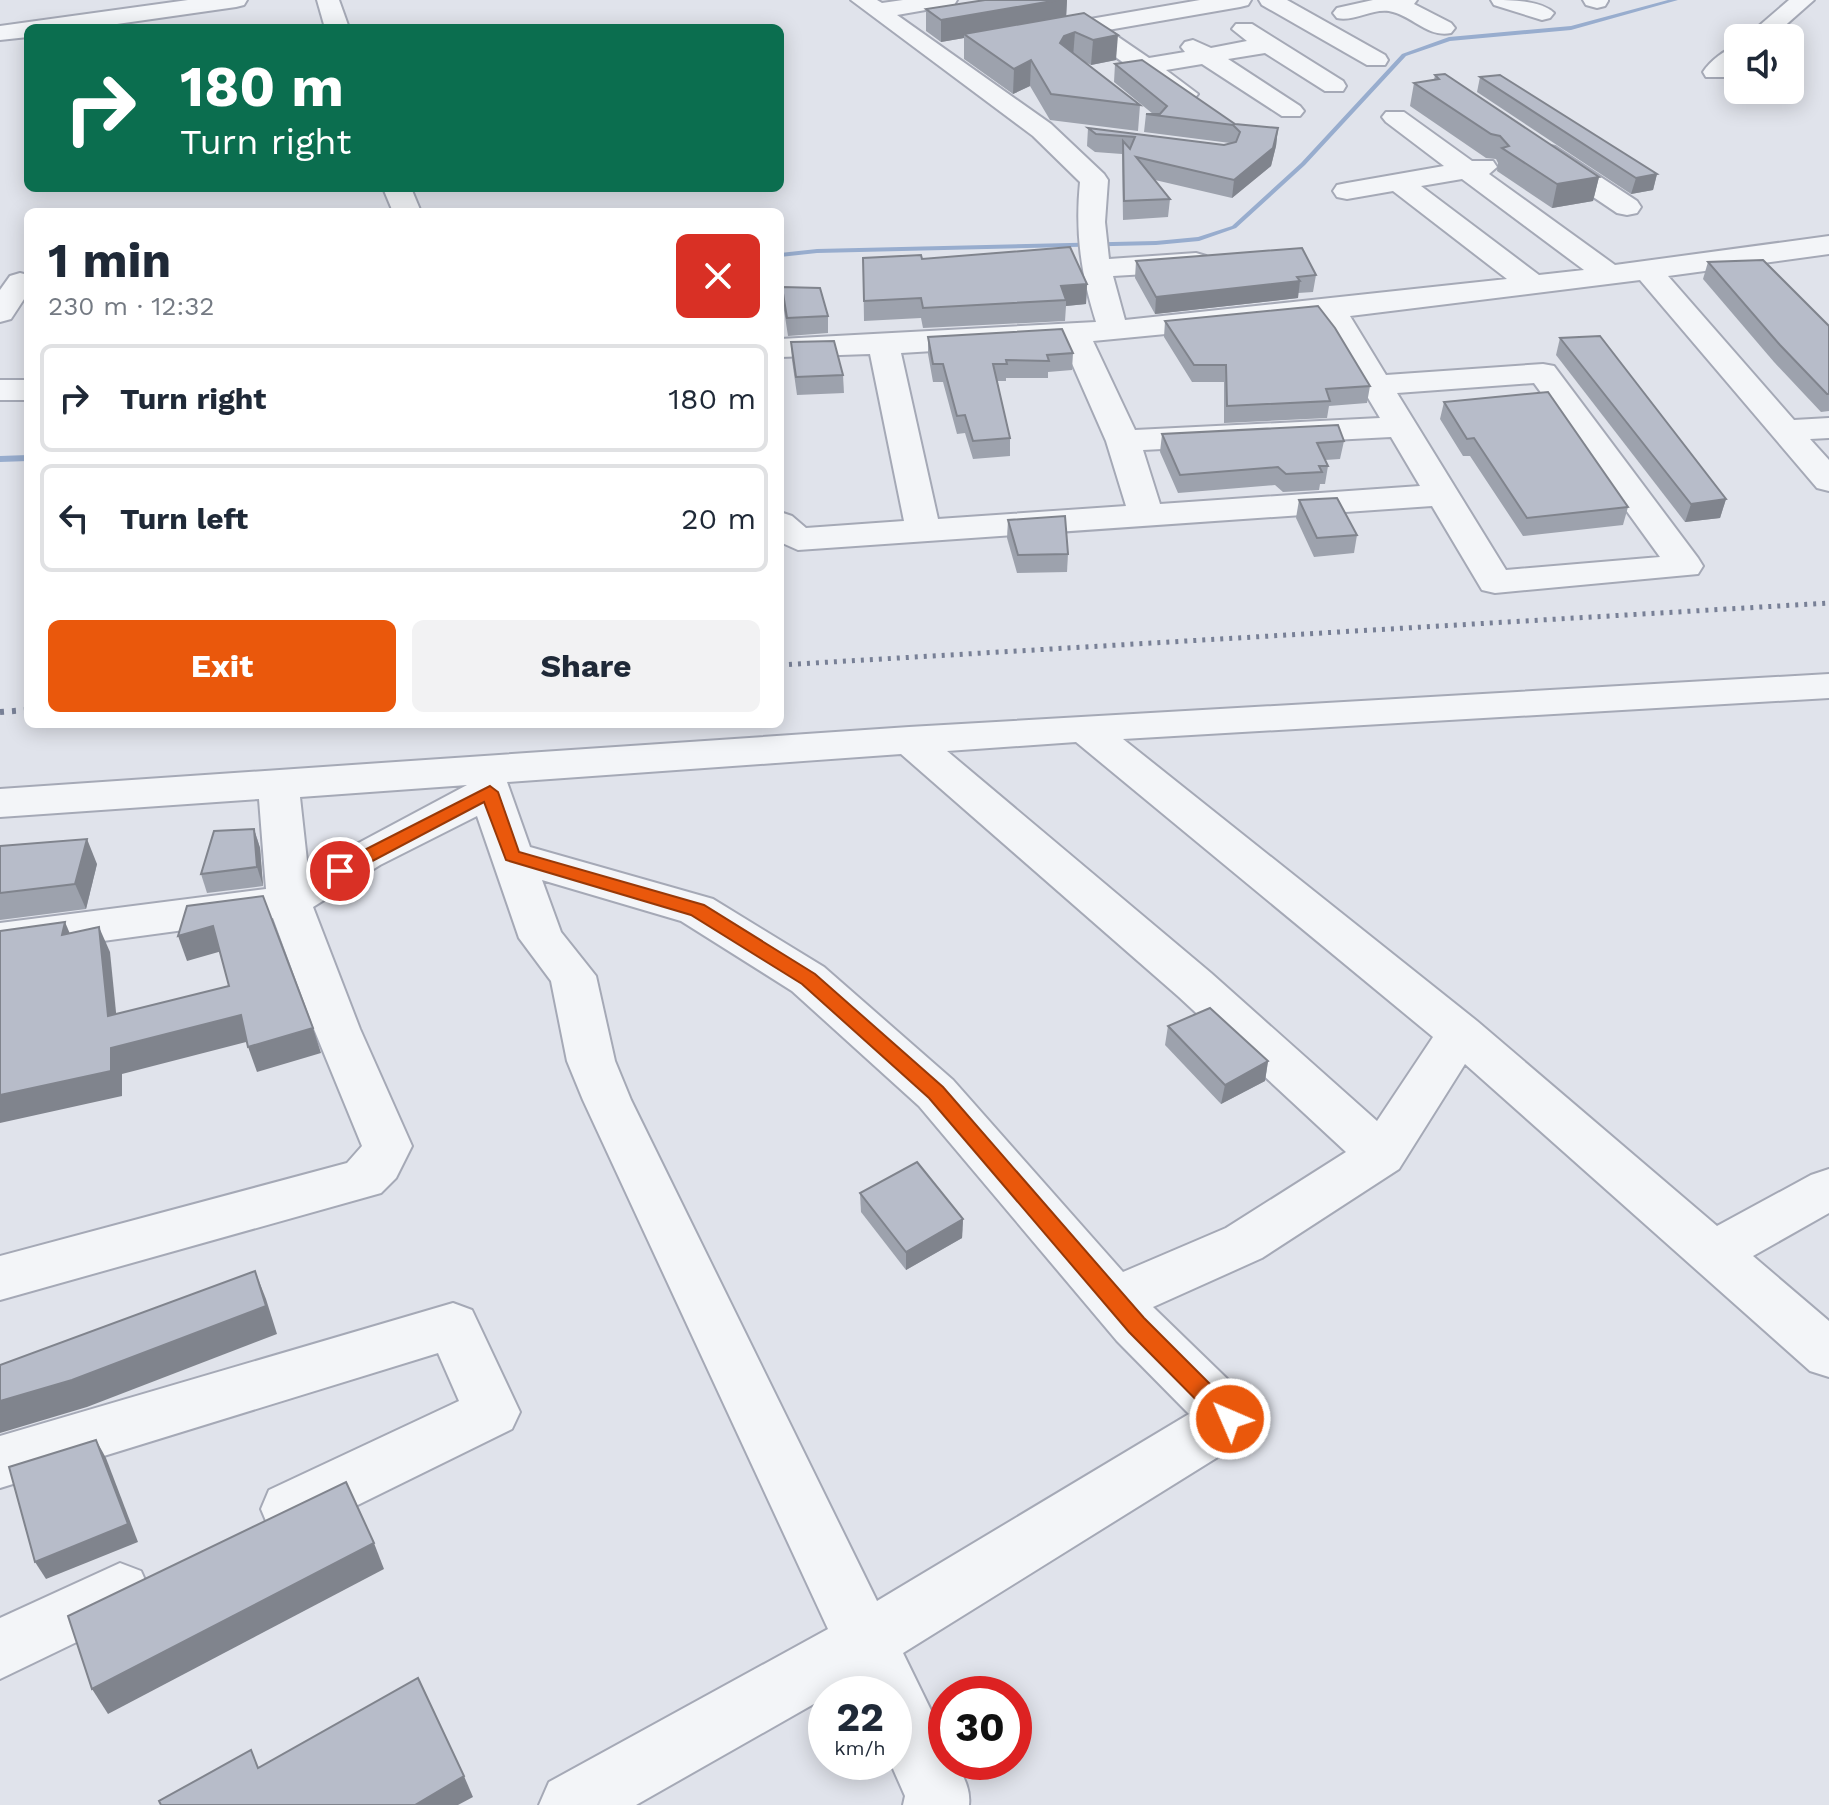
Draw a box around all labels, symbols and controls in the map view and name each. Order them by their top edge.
map controls [1724,24,1804,104]
button: sound [1724,24,1804,104]
text: 180 m [180,54,344,120]
icon: right [48,56,152,160]
text: Turn right [180,121,351,163]
text: 1 min [48,232,171,289]
button: close [676,234,760,318]
text: 230 m · 12:32 [48,291,215,321]
icon: right [52,376,96,420]
text: Turn right [120,381,266,416]
text: 180 m [668,381,756,416]
icon: left [52,496,96,540]
text: Turn left [120,501,248,536]
text: 20 m [681,501,756,536]
button: Exit [48,620,396,712]
button: Share [412,620,760,712]
pin [306,837,374,905]
icon: arrive [318,849,362,893]
position arrow [1188,1377,1272,1461]
speed limit sign: 30 [928,1676,1032,1780]
text: 22 [836,1694,884,1741]
text: km/h [834,1736,886,1760]

